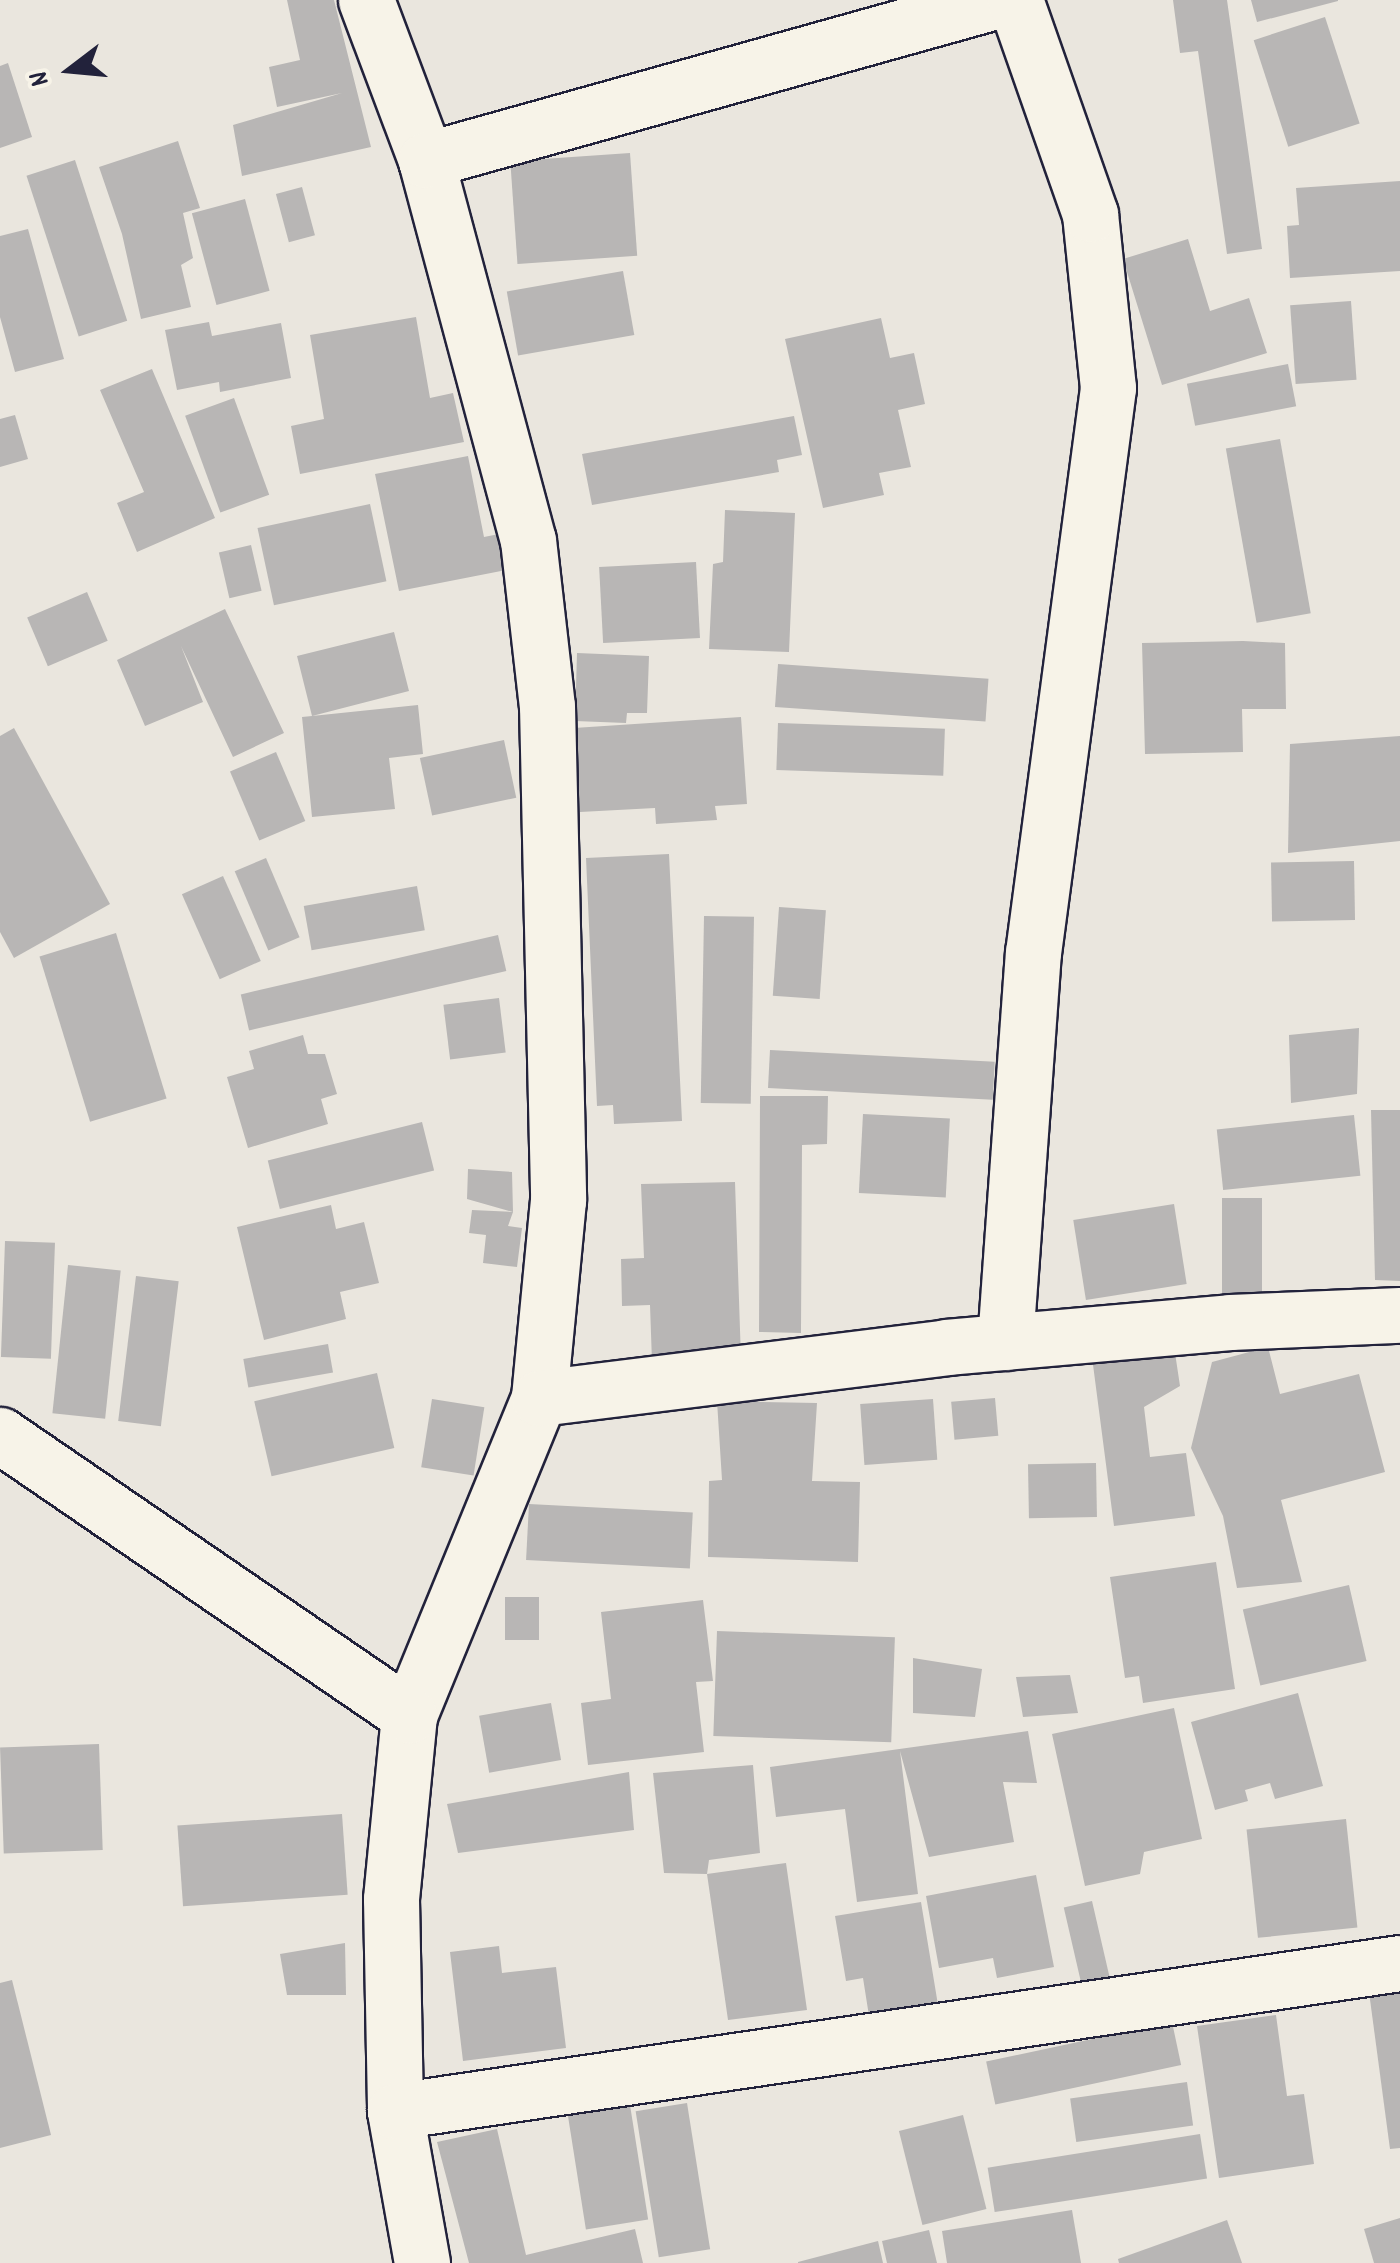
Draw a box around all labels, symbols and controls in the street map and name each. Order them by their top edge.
north arrow [20,20,120,120]
text: N [20,66,62,90]

